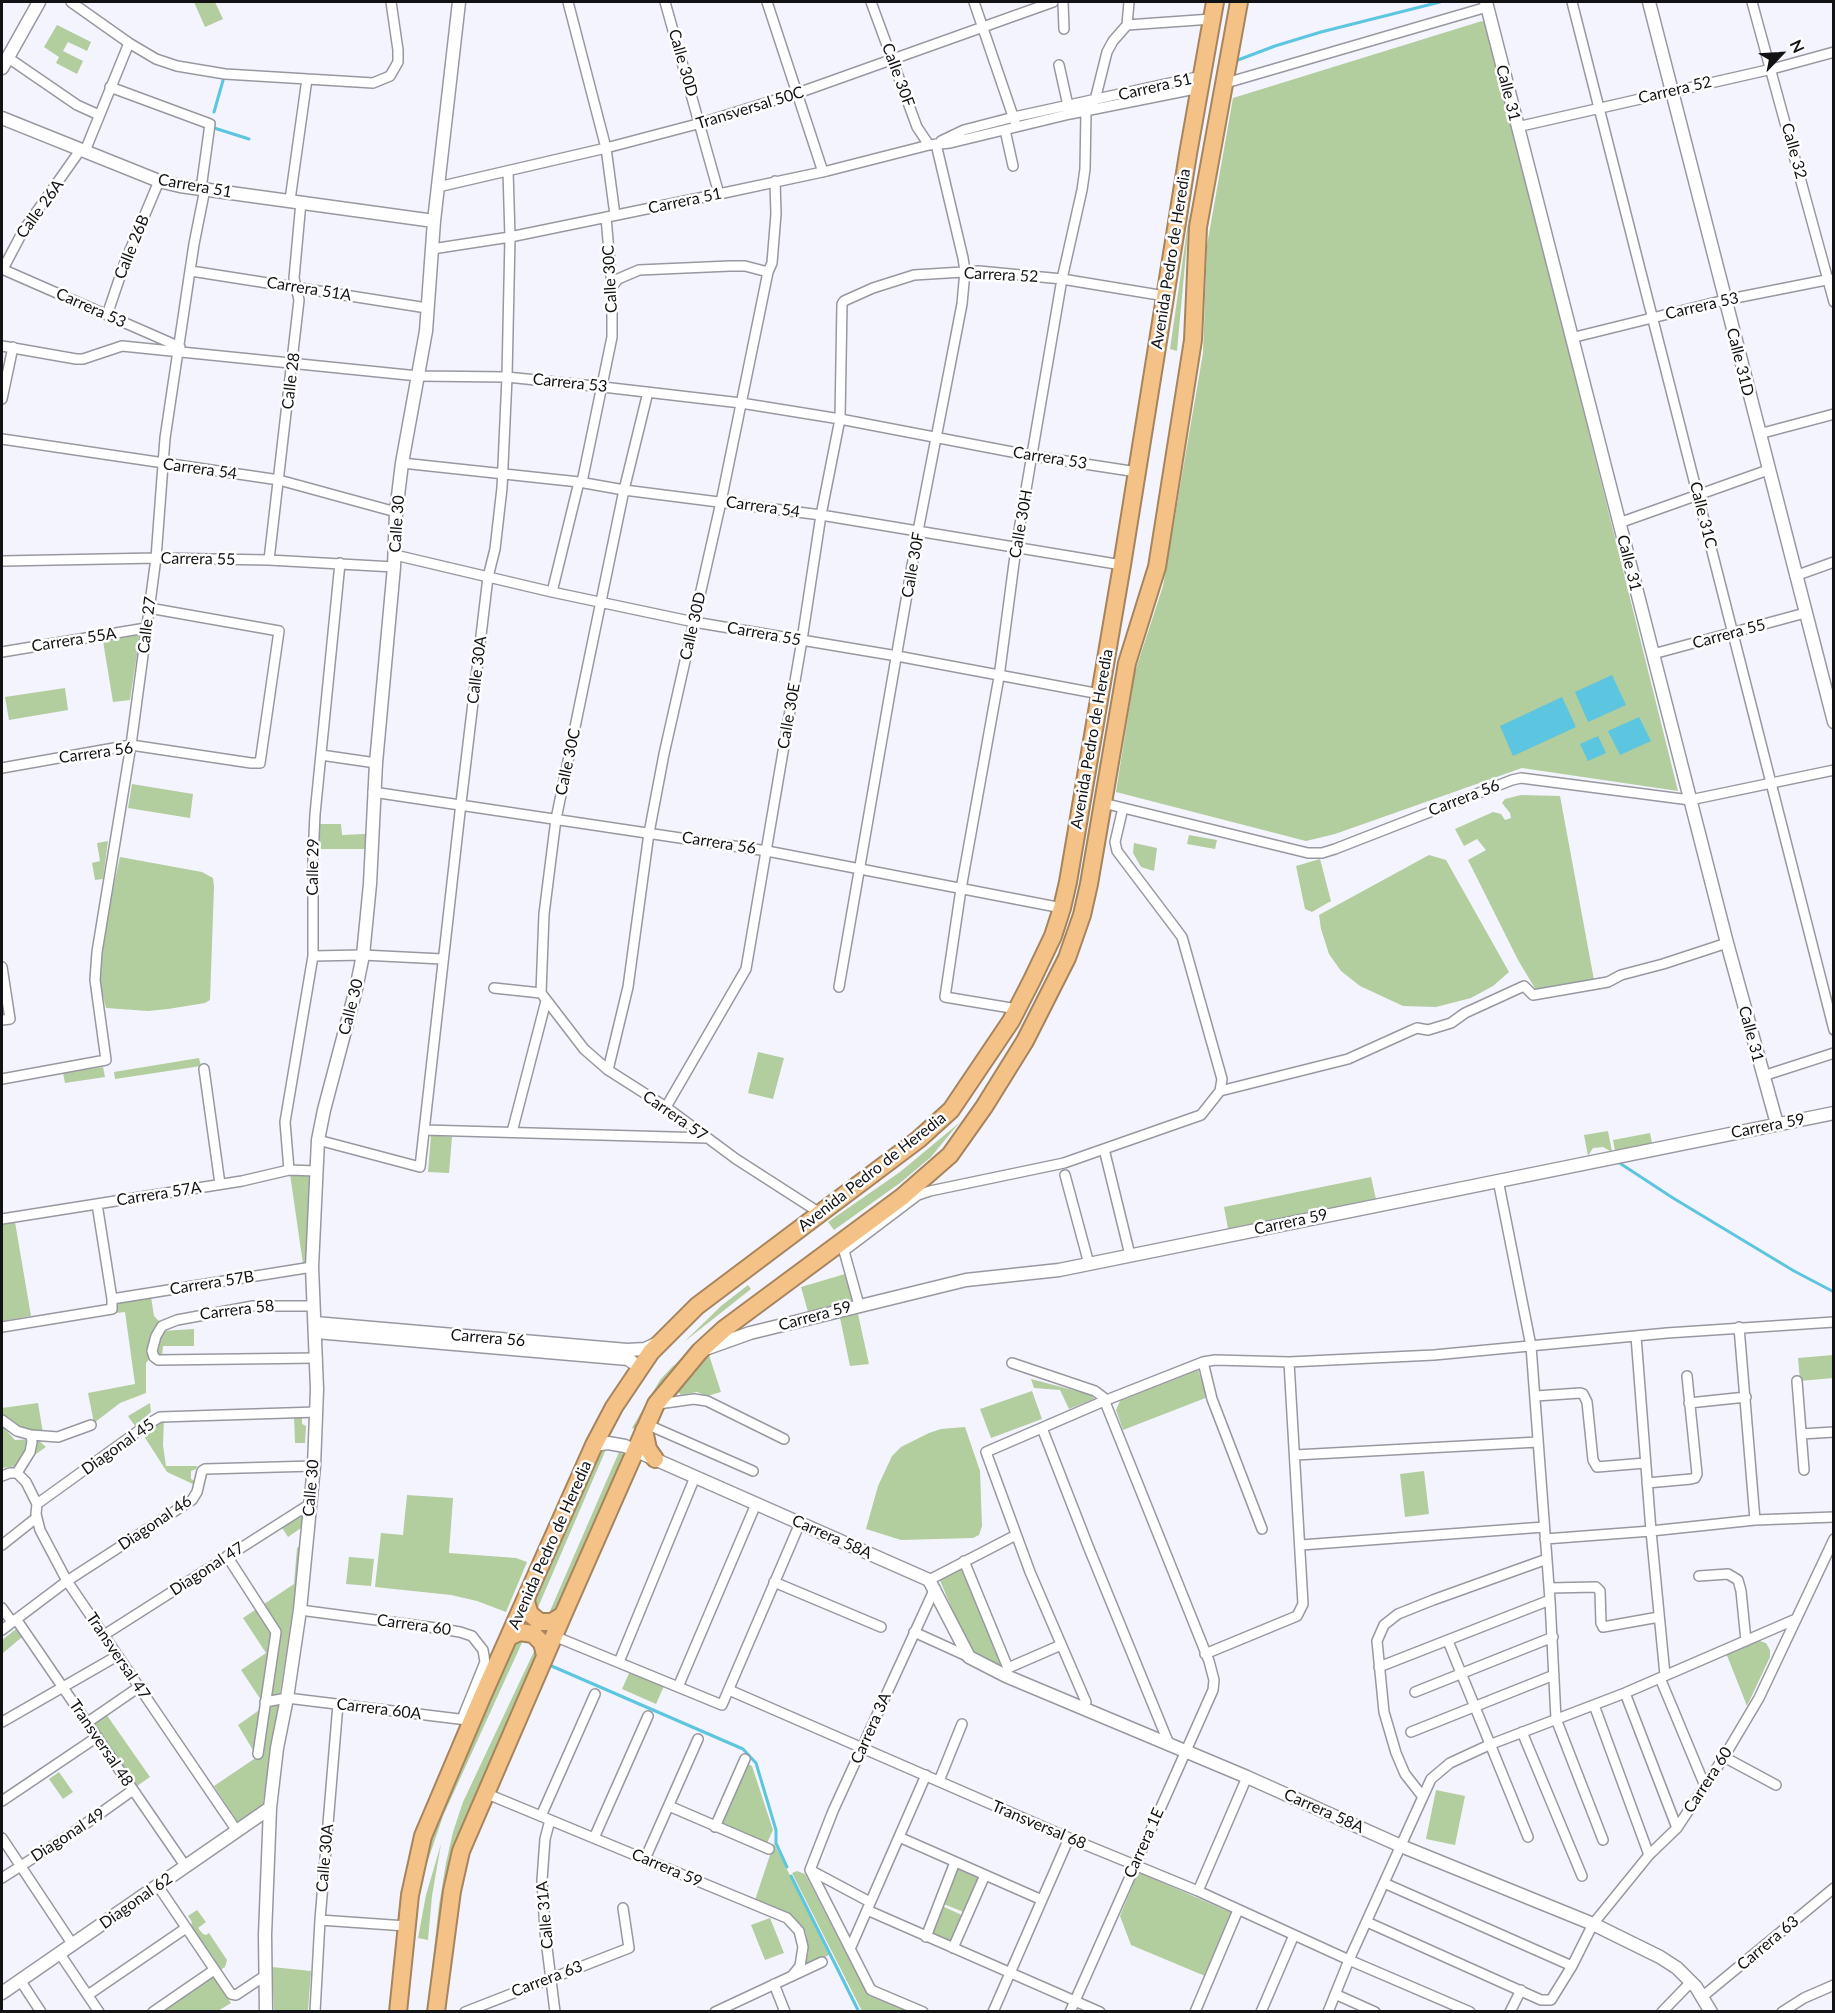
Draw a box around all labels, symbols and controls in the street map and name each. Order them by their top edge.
north arrow [1751,24,1811,84]
street label: Calle 30D [664,27,702,99]
text: N [1787,37,1809,56]
street label: Calle 30F [878,41,918,109]
street label: Calle 31 [1492,63,1524,123]
street label: Carrera 51 [1116,69,1194,105]
street label: Carrera 52 [1636,72,1714,108]
street label: Transversal 50C [694,83,806,133]
street label: Calle 32 [1777,121,1811,181]
street label: Avenida Pedro de Heredia [1147,167,1195,351]
street label: Carrera 51 [157,170,233,202]
street label: Calle 26A [12,176,68,242]
street label: Carrera 51 [646,184,724,218]
street label: Calle 26B [110,212,154,282]
street label: Calle 30C [599,245,621,313]
street label: Carrera 52 [963,263,1039,287]
street label: Carrera 51A [265,273,353,305]
street label: Carrera 53 [53,284,129,332]
street label: Carrera 53 [1663,288,1741,324]
street label: Calle 31D [1722,326,1758,398]
street label: Calle 28 [278,351,304,411]
street label: Carrera 53 [532,370,608,396]
street label: Carrera 53 [1012,443,1088,473]
street label: Carrera 54 [162,454,238,484]
street label: Calle 31C [1685,480,1721,550]
street label: Calle 30H [1006,488,1036,560]
street label: Carrera 54 [725,492,801,522]
street label: Calle 30 [385,495,409,553]
street label: Calle 30F [898,531,928,599]
street label: Calle 31 [1613,533,1645,593]
street label: Carrera 55 [160,549,236,569]
street label: Calle 30D [676,590,710,662]
street label: Calle 27 [134,595,160,655]
street label: Carrera 55 [1690,615,1768,653]
street label: Carrera 55 [726,618,802,650]
street label: Carrera 55A [30,624,118,656]
street label: Calle 30A [463,635,491,705]
street label: Avenida Pedro de Heredia [1067,648,1117,830]
street label: Calle 30E [774,682,804,750]
street label: Calle 30C [552,727,584,797]
street label: Carrera 56 [58,738,134,768]
street label: Carrera 56 [1426,776,1502,820]
street label: Carrera 56 [681,828,757,858]
street label: Calle 29 [303,838,323,896]
street label: Calle 30 [335,977,367,1037]
street label: Calle 31 [1734,1004,1768,1064]
street label: Carrera 57 [639,1087,711,1145]
street label: Avenida Pedro de Heredia [794,1108,950,1236]
street label: Carrera 59 [1729,1109,1807,1143]
street label: Carrera 57A [115,1178,203,1210]
street label: Carrera 59 [1252,1205,1330,1239]
street label: Carrera 57B [168,1267,256,1299]
street label: Carrera 58 [199,1296,275,1324]
street label: Carrera 59 [776,1297,854,1335]
street label: Carrera 56 [450,1325,526,1351]
street label: Diagonal 45 [78,1415,158,1479]
street label: Avenida Pedro de Heredia [504,1458,596,1632]
street label: Calle 30 [299,1459,323,1517]
street label: Diagonal 46 [115,1491,195,1555]
street label: Carrera 58A [789,1511,875,1563]
street label: Diagonal 47 [166,1538,248,1600]
street label: Transversal 47 [82,1609,154,1703]
street label: Carrera 60 [376,1610,452,1640]
street label: Carrera 3A [847,1689,895,1767]
street label: Carrera 60A [335,1694,423,1724]
street label: Transversal 48 [65,1696,137,1790]
street label: Carrera 60 [1680,1743,1736,1817]
street label: Carrera 58A [1281,1785,1367,1837]
street label: Transversal 68 [989,1797,1089,1853]
street label: Diagonal 49 [27,1804,109,1866]
street label: Carrera 1E [1120,1805,1168,1881]
street label: Calle 30A [312,1823,338,1893]
street label: Carrera 59 [629,1845,705,1891]
street label: Diagonal 62 [96,1869,176,1933]
street label: Calle 31A [532,1880,558,1950]
street label: Carrera 63 [1733,1912,1803,1974]
street label: Carrera 63 [509,1957,585,2001]

